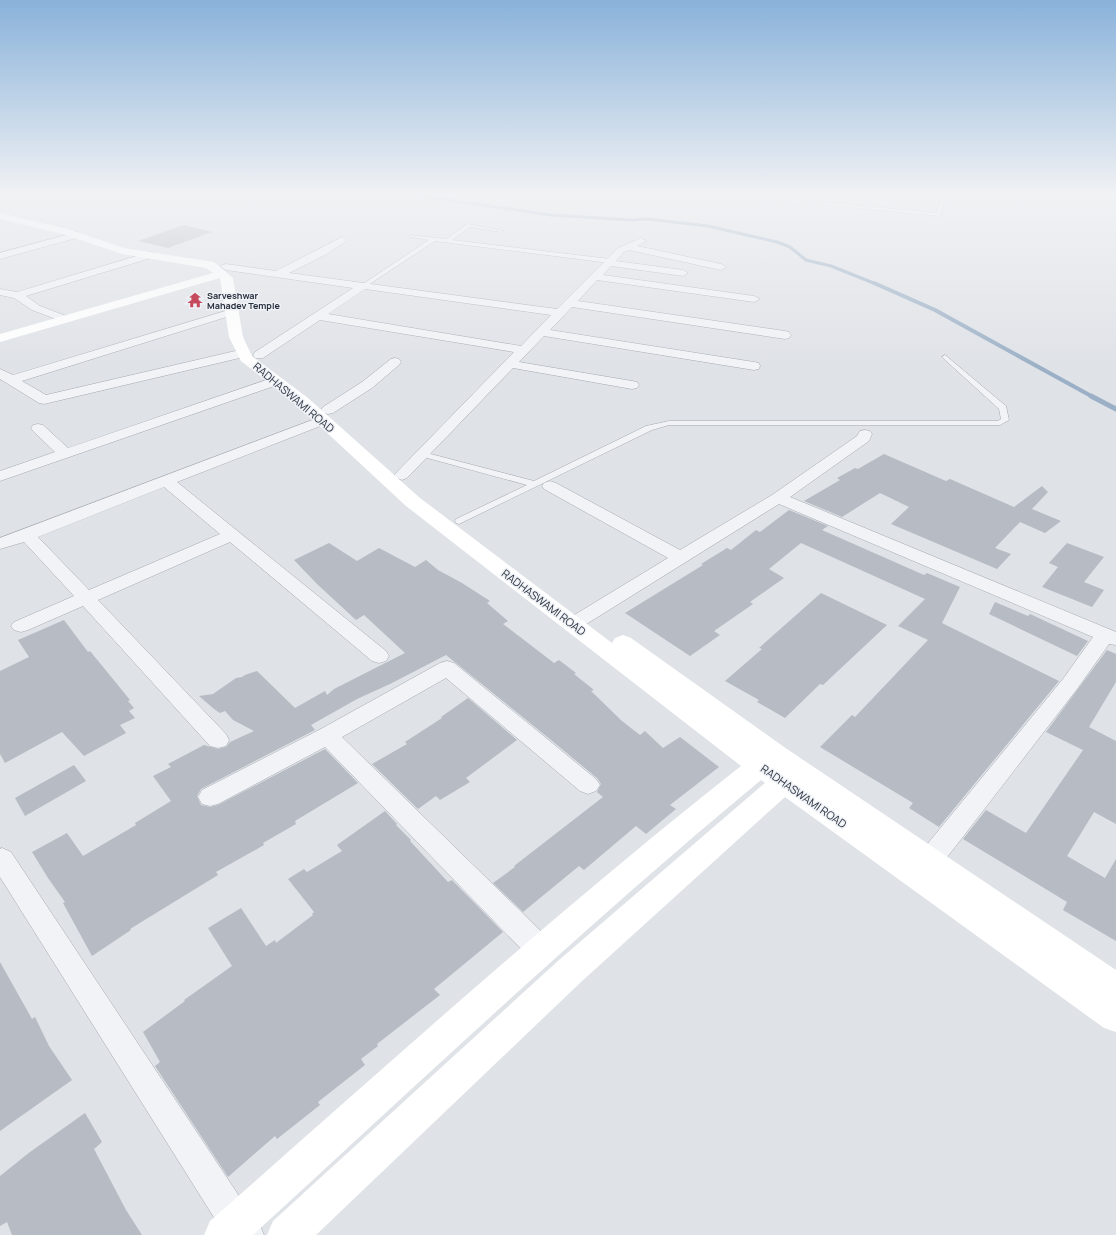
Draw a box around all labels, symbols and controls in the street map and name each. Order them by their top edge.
place label: Sarveshwar Mahadev Temple [207,289,280,312]
temple icon: Sarveshwar Mahadev Temple [186,291,204,309]
street label: RADHASWAMI ROAD [250,359,338,435]
street label: RADHASWAMI ROAD [499,565,589,639]
street label: RADHASWAMI ROAD [758,761,850,831]

